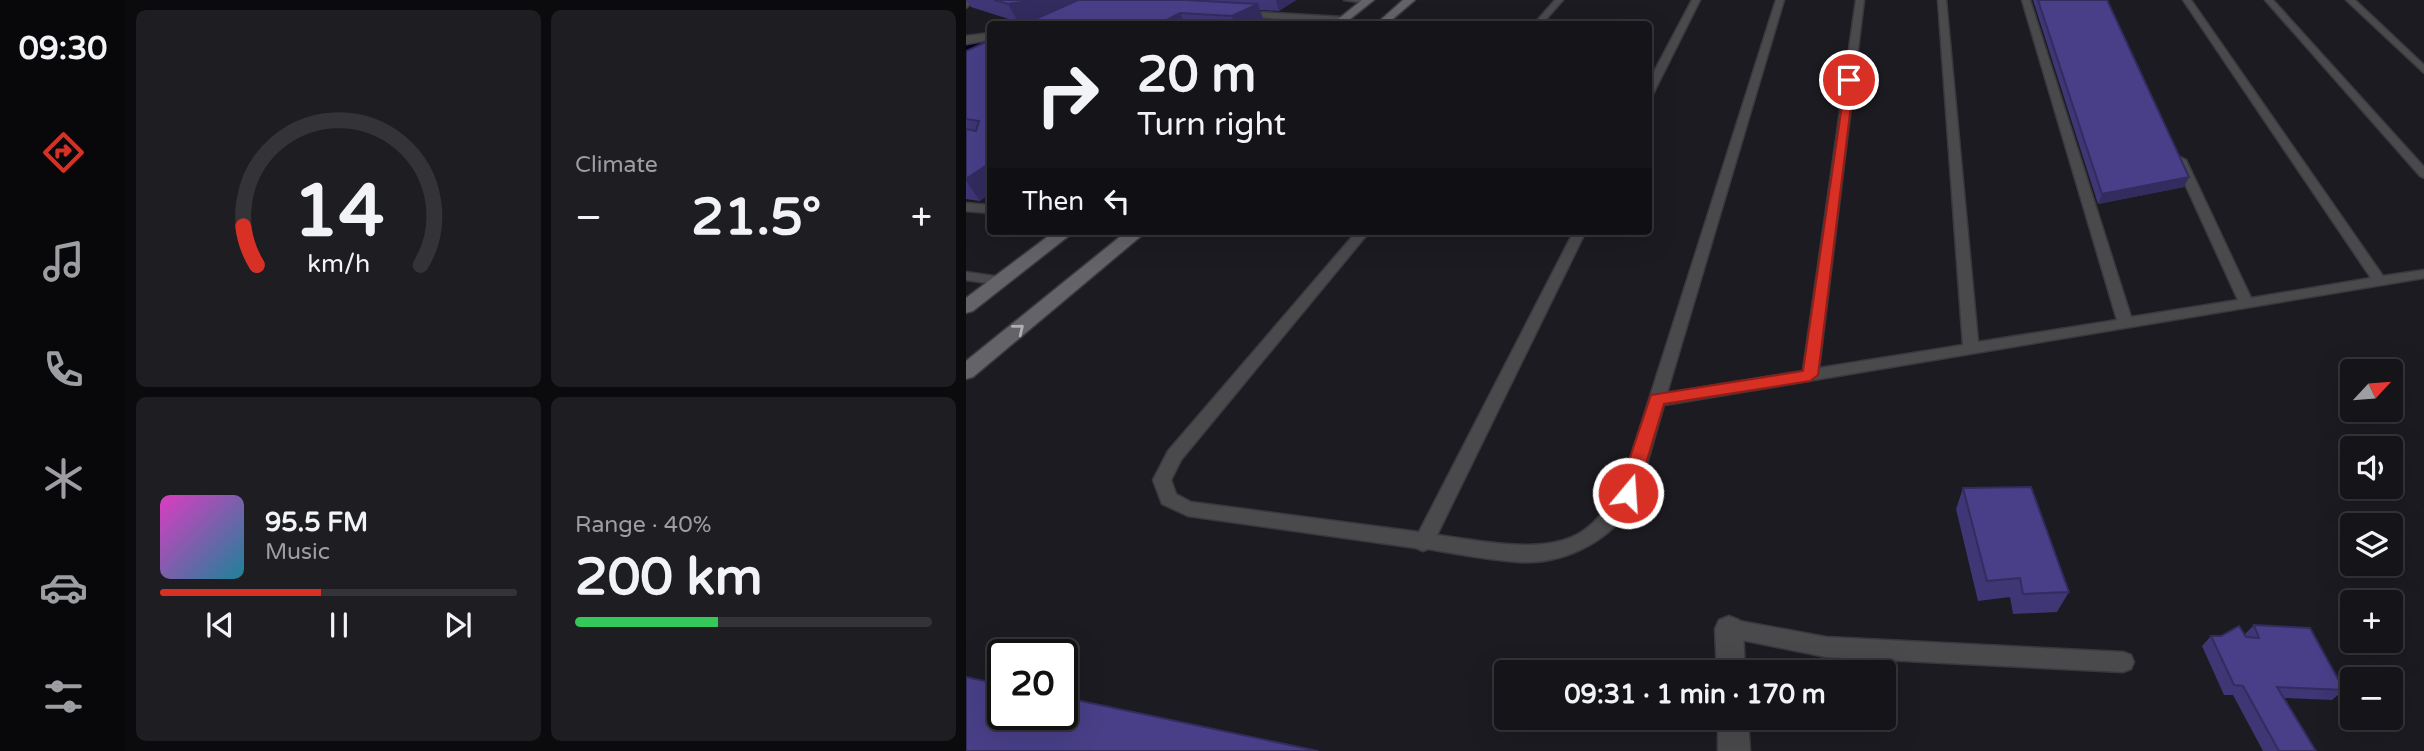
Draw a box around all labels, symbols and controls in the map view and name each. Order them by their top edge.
text: 09:30 [19,30,107,68]
text: 20 m [1137,46,1256,105]
icon: right [1022,49,1113,140]
pin [1819,50,1879,110]
icon: arrive [1830,61,1868,99]
text: Turn right [1137,106,1286,144]
icon: directions [39,128,88,177]
text: Climate [575,151,658,179]
text: 14 [293,168,384,256]
icon: left [1098,182,1136,220]
text: 21.5° [691,186,821,249]
text: Then [1022,186,1084,217]
text: − [575,195,602,241]
text: + [911,195,932,241]
icon: music [39,237,88,286]
text: km/h [307,248,370,278]
one-way arrow [1010,325,1023,337]
icon: phone [39,345,88,394]
north arrow [2340,359,2403,422]
map controls [2340,359,2403,730]
button: sound [2340,436,2403,499]
icon: climate [39,454,88,503]
position arrow [1591,456,1665,530]
text: 95.5 FM [265,507,368,538]
text: Range · 40% [575,511,711,539]
button: layers [2340,513,2403,576]
text: Music [265,538,330,566]
text: 200 km [575,546,763,609]
icon: car [39,563,88,612]
button: + [2340,590,2403,653]
icon: previous [201,606,239,644]
icon: pause [320,606,358,644]
icon: next [439,606,477,644]
speed limit sign: 20 [987,639,1078,730]
button: − [2340,667,2403,730]
icon: filters [39,672,88,721]
text: 09:31 · 1 min · 170 m [1564,679,1826,710]

